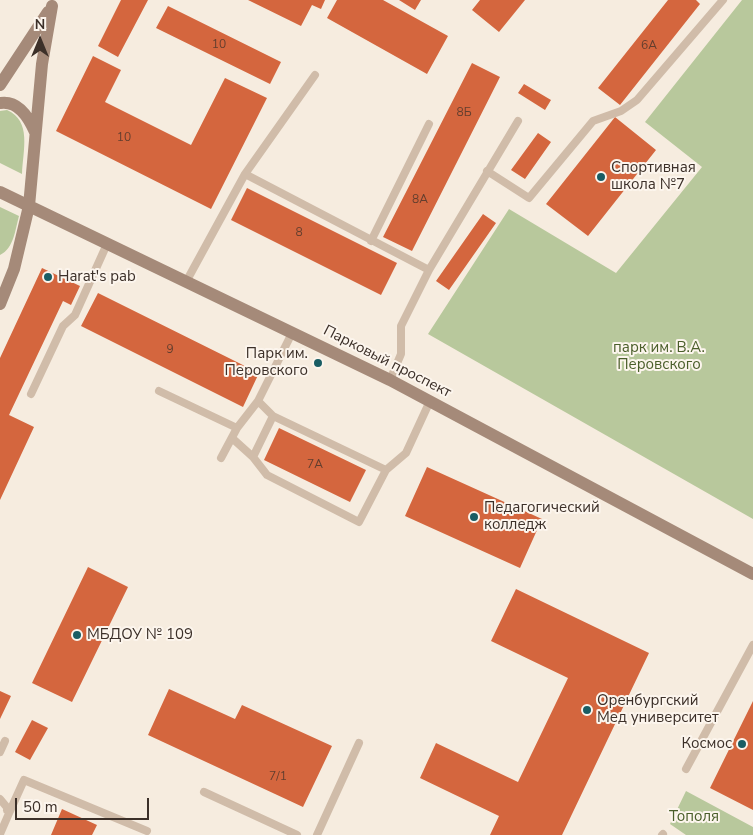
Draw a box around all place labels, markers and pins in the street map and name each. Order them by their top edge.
place label: Спортивная школа №7 [611,159,696,194]
marker: Спортивная школа №7 [595,171,607,183]
place label: Harat's pab [58,268,136,286]
marker: Harat's pab [42,271,54,283]
place label: Парк им. Перовского [224,345,308,380]
marker: Парк им. Перовского [312,357,324,369]
place label: Педагогический колледж [484,499,600,534]
marker: Педагогический колледж [468,511,480,523]
place label: МБДОУ № 109 [87,626,193,644]
marker: МБДОУ № 109 [71,629,83,641]
place label: Оренбургский Мед университет [597,692,719,727]
marker: Оренбургский Мед университет [581,704,593,716]
place label: Космос [681,735,732,753]
marker: Космос [736,738,748,750]

